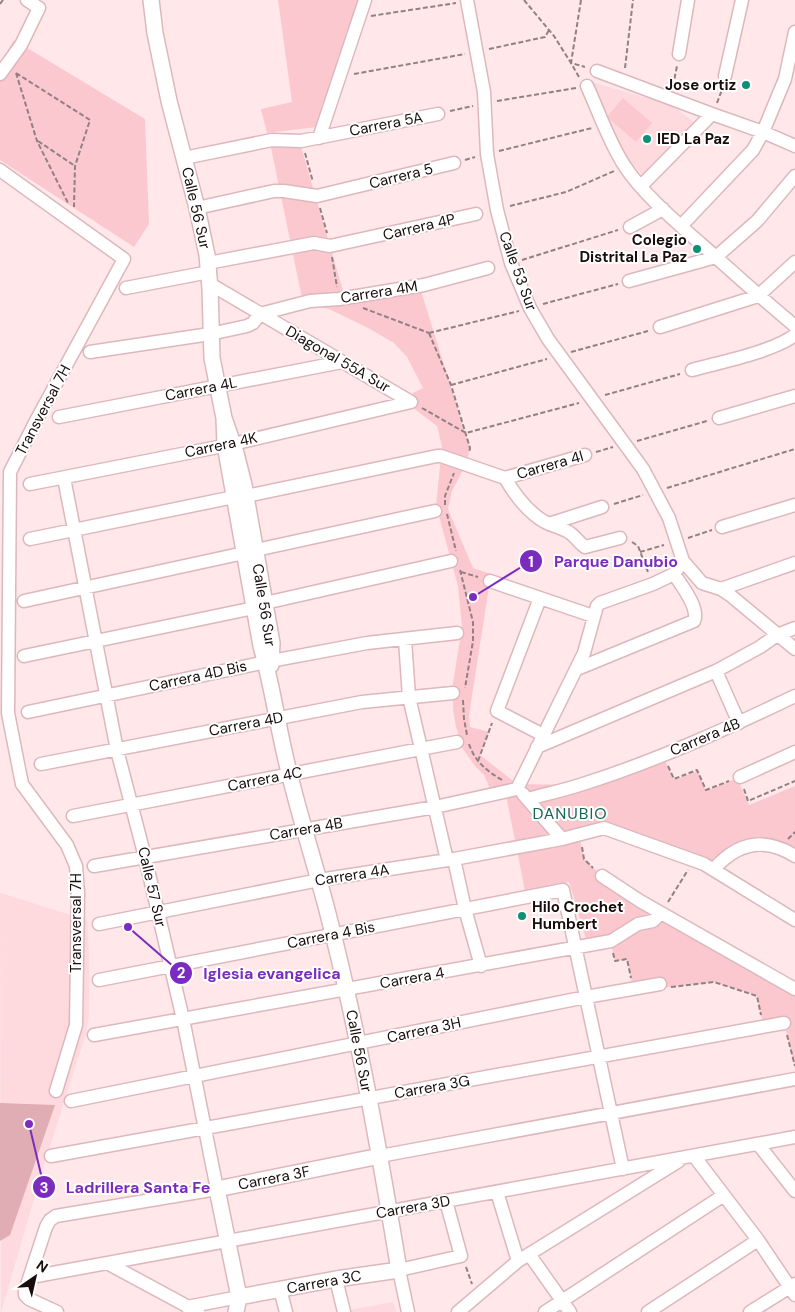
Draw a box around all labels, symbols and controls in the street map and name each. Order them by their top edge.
place label: Jose ortiz [665,75,736,95]
marker: Jose ortiz [740,79,752,91]
street label: Carrera 5A [348,107,424,141]
place label: IED La Paz [657,129,730,149]
marker: IED La Paz [641,133,653,145]
street label: Carrera 5 [367,158,435,194]
street label: Calle 56 Sur [177,165,215,251]
street label: Carrera 4P [381,209,457,245]
street label: Calle 53 Sur [494,229,542,314]
place label: Colegio Distrital La Paz [579,230,687,267]
marker: Colegio Distrital La Paz [691,243,703,255]
street label: Carrera 4M [339,276,419,308]
street label: Diagonal 55A Sur [282,321,394,397]
street label: Transversal 7H [11,361,75,459]
street label: Carrera 4L [163,372,239,406]
street label: Carrera 4K [183,427,259,462]
street label: Carrera 4I [514,446,586,484]
callout: Parque Danubio [519,546,688,577]
text: Parque Danubio [554,551,678,572]
text: 1 [528,552,534,572]
street label: Calle 56 Sur [248,562,280,648]
street label: Carrera 4D Bis [147,656,249,696]
street label: Carrera 4D [207,707,285,741]
street label: Carrera 4B [667,713,743,761]
street label: Carrera 4C [226,762,304,796]
district label: DANUBIO [532,803,608,824]
street label: Carrera 4B [268,813,344,845]
street label: Calle 57 Sur [133,845,171,930]
street label: Carrera 4A [313,859,391,891]
street label: Transversal 7H [66,873,86,973]
place label: Hilo Crochet Humbert [532,897,624,934]
marker: Hilo Crochet Humbert [516,910,528,922]
street label: Carrera 4 Bis [285,917,377,953]
callout: Iglesia evangelica [168,958,351,989]
text: 2 [177,963,186,983]
text: Iglesia evangelica [203,963,341,984]
street label: Carrera 4 [378,963,446,993]
street label: Calle 56 Sur [341,1008,377,1094]
street label: Carrera 3H [385,1012,463,1048]
street label: Carrera 3G [393,1071,471,1103]
street label: Carrera 3F [236,1161,312,1195]
callout: Ladrillera Santa Fe [31,1172,221,1203]
text: Ladrillera Santa Fe [66,1177,210,1198]
text: 3 [39,1178,49,1198]
street label: Carrera 3D [374,1191,452,1223]
north arrow [10,1252,60,1302]
text: N [33,1256,52,1277]
street label: Carrera 3C [285,1266,363,1298]

